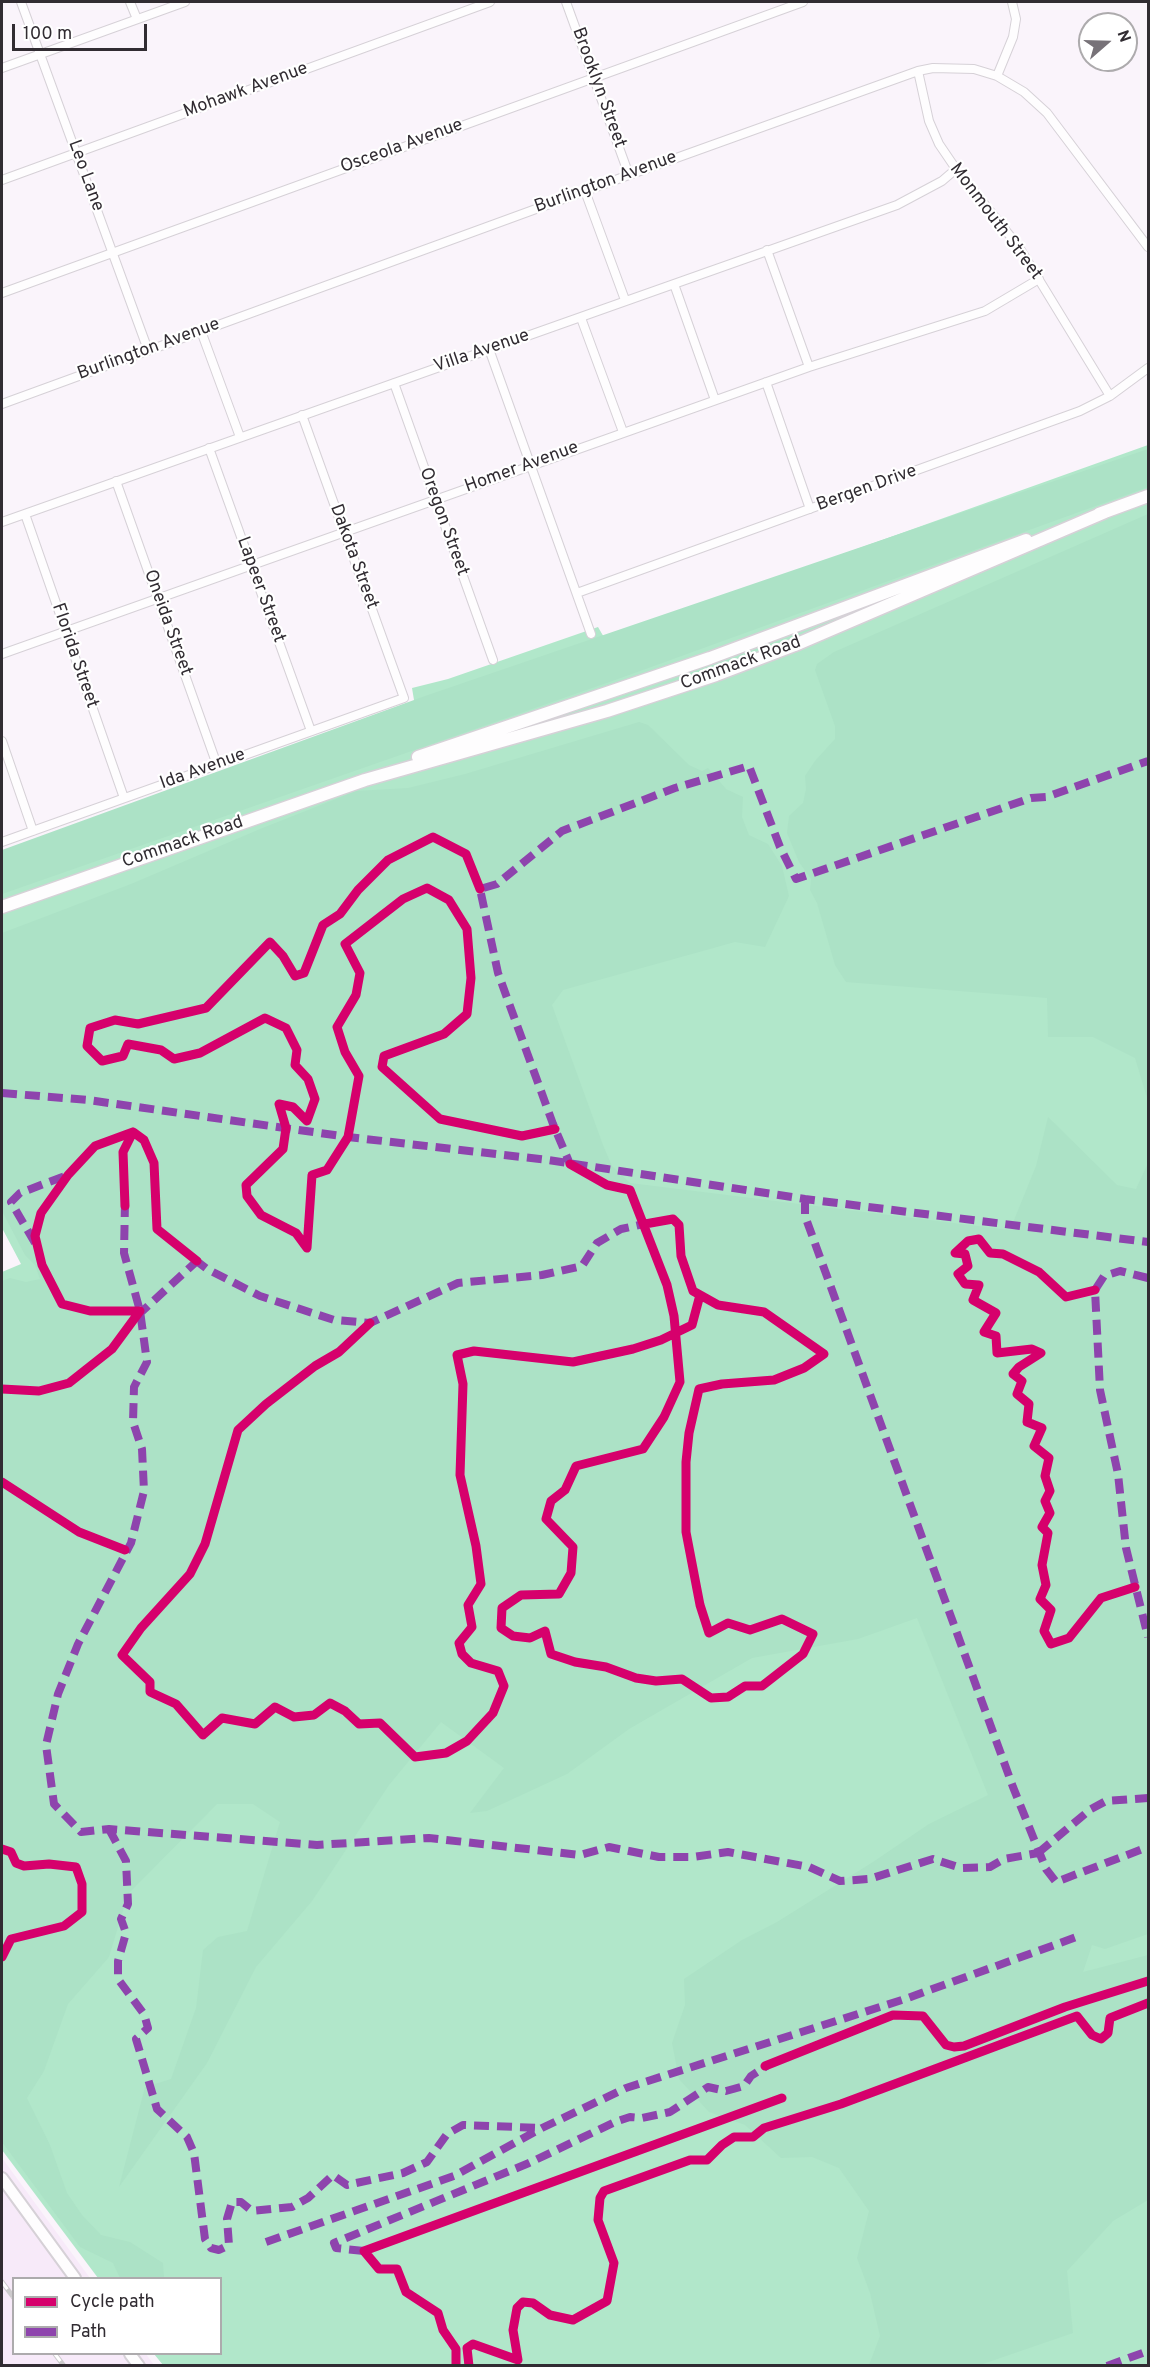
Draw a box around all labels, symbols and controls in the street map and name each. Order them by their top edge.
scale bar [15,12,150,50]
north arrow [1078,12,1138,72]
text: 100 m [23,23,72,46]
street label: Brooklyn Street [566,25,630,151]
text: N [1112,28,1134,45]
street label: Mohawk Avenue [181,58,311,124]
street label: Osceola Avenue [338,115,466,179]
street label: Leo Lane [62,137,108,215]
street label: Burlington Avenue [532,147,680,219]
street label: Monmouth Street [944,159,1046,285]
street label: Burlington Avenue [75,314,223,386]
street label: Villa Avenue [431,326,533,378]
street label: Homer Avenue [462,437,582,499]
street label: Bergen Drive [814,461,920,517]
street label: Oregon Street [413,465,473,579]
street label: Dakota Street [324,502,382,612]
street label: Lapeer Street [231,534,289,646]
street label: Oneida Street [138,567,196,679]
street label: Florida Street [46,601,102,711]
street label: Commack Road [678,632,804,696]
street label: Ida Avenue [157,745,249,795]
street label: Commack Road [120,812,246,874]
legend [12,2277,222,2355]
text: Cycle path [70,2291,155,2314]
text: Path [70,2321,107,2344]

